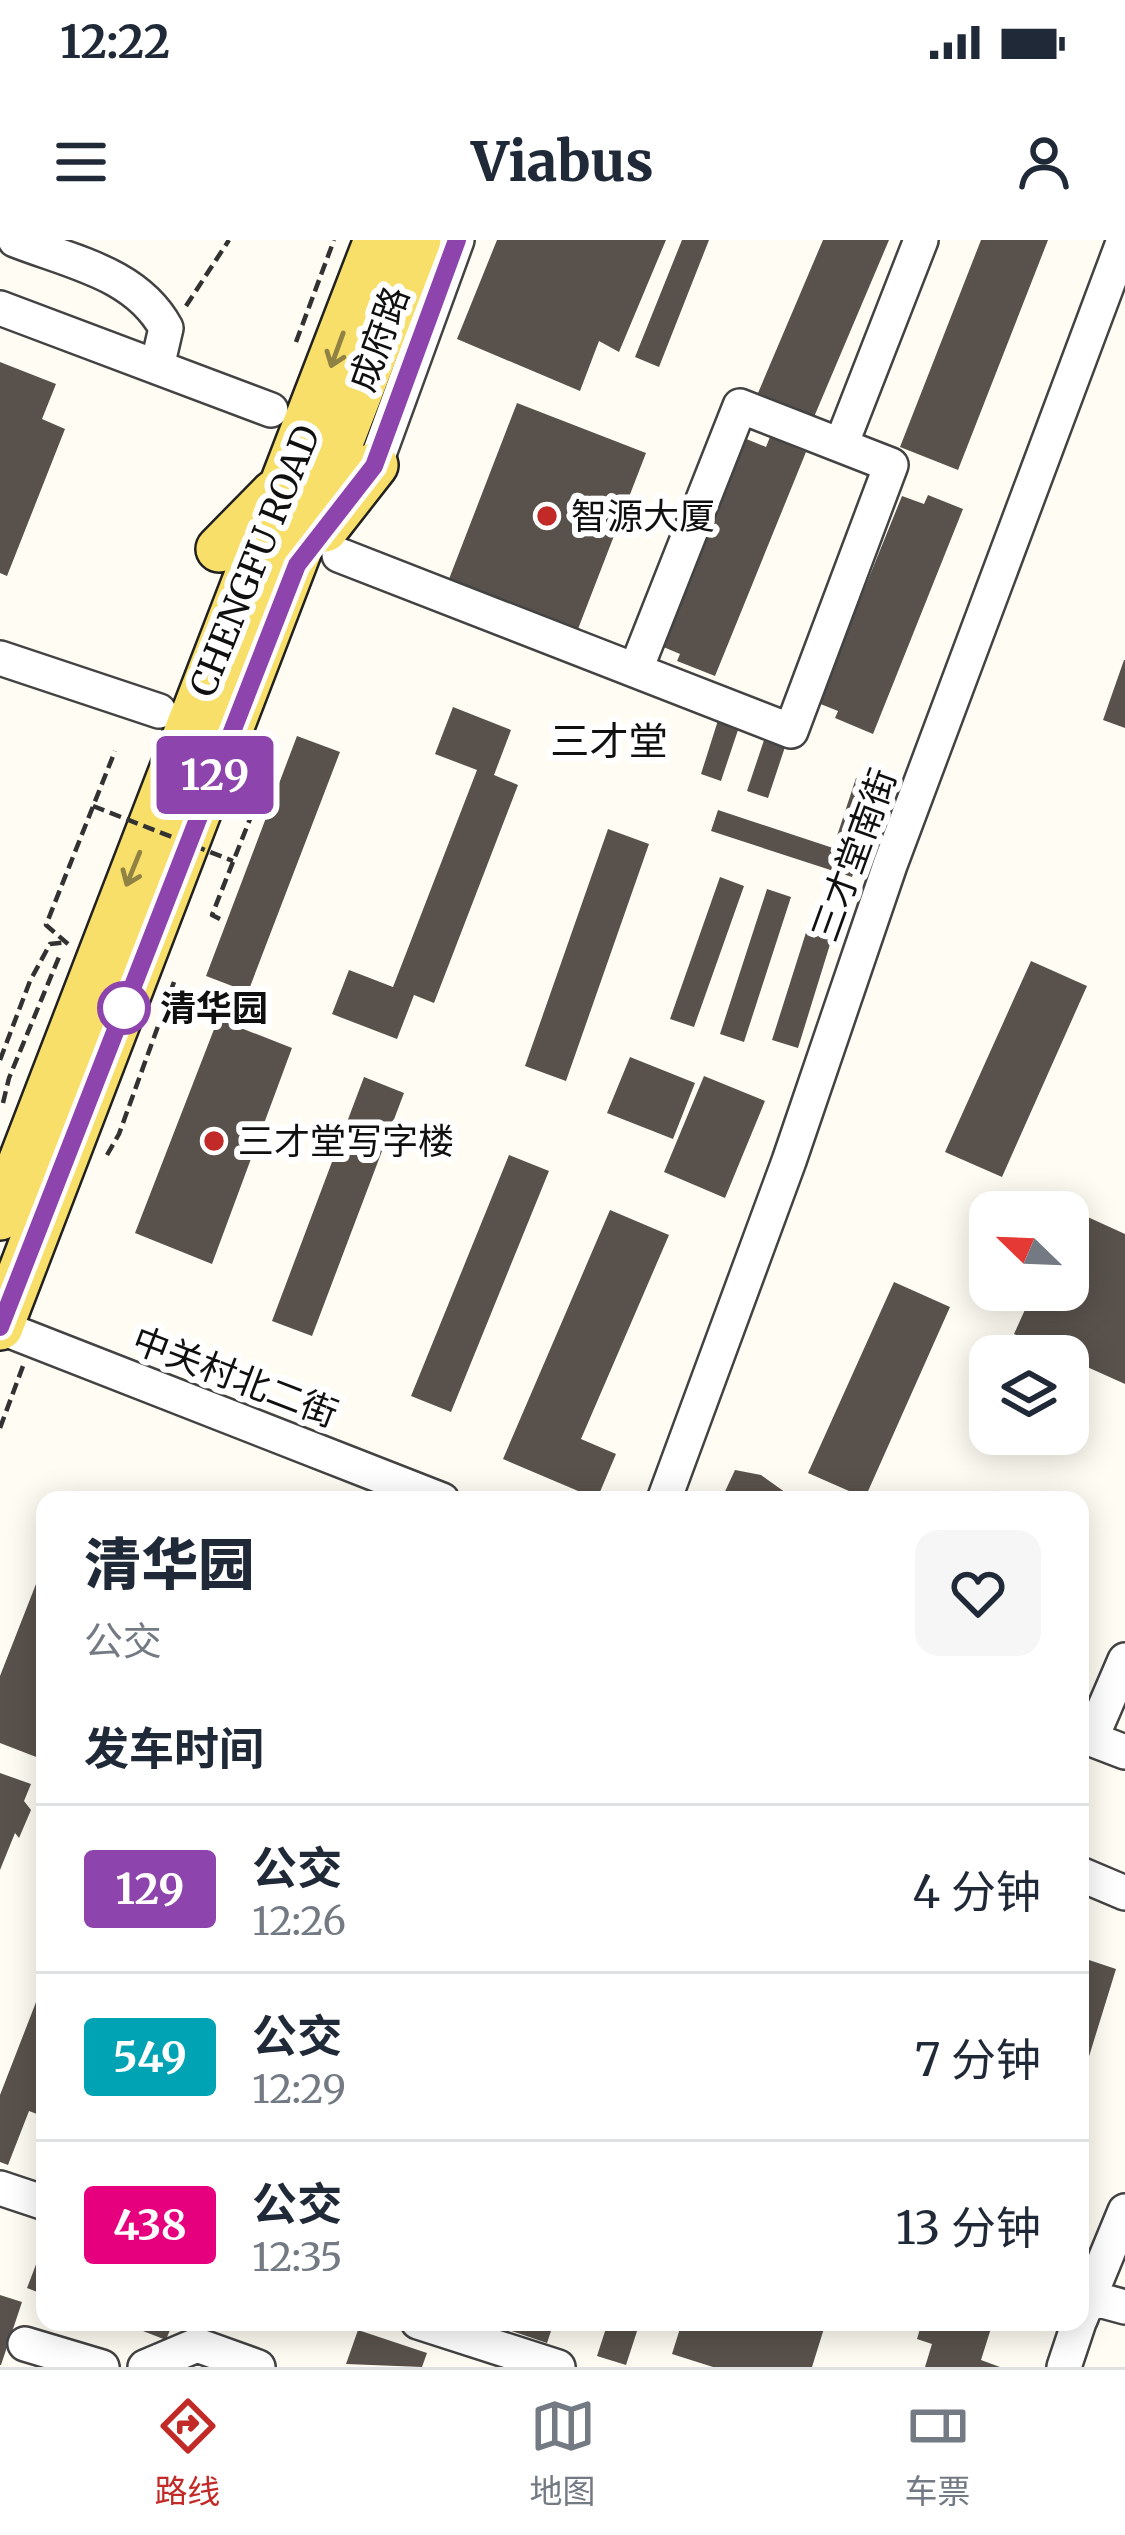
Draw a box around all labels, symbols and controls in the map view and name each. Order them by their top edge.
text: 12:22 [60,14,170,70]
text: Viabus [471,128,654,196]
icon: menu [48,129,114,195]
icon: person [1011,129,1077,195]
street label: 成府路 [339,281,419,397]
one-way arrow [325,330,346,367]
street label: CHENGFU ROAD [180,419,330,703]
place label: 智源大厦 [571,494,715,539]
marker: 智源大厦 [534,503,560,529]
district label: 三才堂 [550,717,668,766]
line badge: 129 [146,736,284,814]
text: 129 [180,749,250,801]
street label: 三才堂南街 [802,763,906,947]
one-way arrow [120,850,142,887]
marker: 清华园 [99,983,149,1033]
place label: 清华园 [160,986,268,1031]
place label: 三才堂写字楼 [238,1119,454,1164]
marker: 三才堂写字楼 [201,1128,227,1154]
north arrow [969,1191,1089,1311]
map controls [969,1191,1089,1455]
street label: 中关村北二街 [126,1317,344,1437]
button: layers [969,1335,1089,1455]
text: 清华园 [84,1529,255,1601]
button: heart [915,1530,1041,1656]
text: 公交 [84,1617,162,1666]
text: 发车时间 [84,1721,264,1777]
text: 公交 [252,1840,342,1896]
text: 129 [115,1863,185,1915]
text: 4 分钟 [913,1864,1041,1920]
text: 12:26 [252,1897,346,1946]
text: 公交 [252,2008,342,2064]
text: 549 [113,2031,187,2083]
text: 7 分钟 [915,2032,1041,2088]
text: 12:29 [252,2065,346,2114]
text: 公交 [252,2176,342,2232]
text: 438 [113,2199,187,2251]
text: 13 分钟 [896,2200,1041,2256]
text: 12:35 [252,2233,343,2282]
tab: 路线 [155,2393,221,2513]
tab: 地图 [530,2393,596,2513]
tab: 车票 [905,2393,971,2513]

